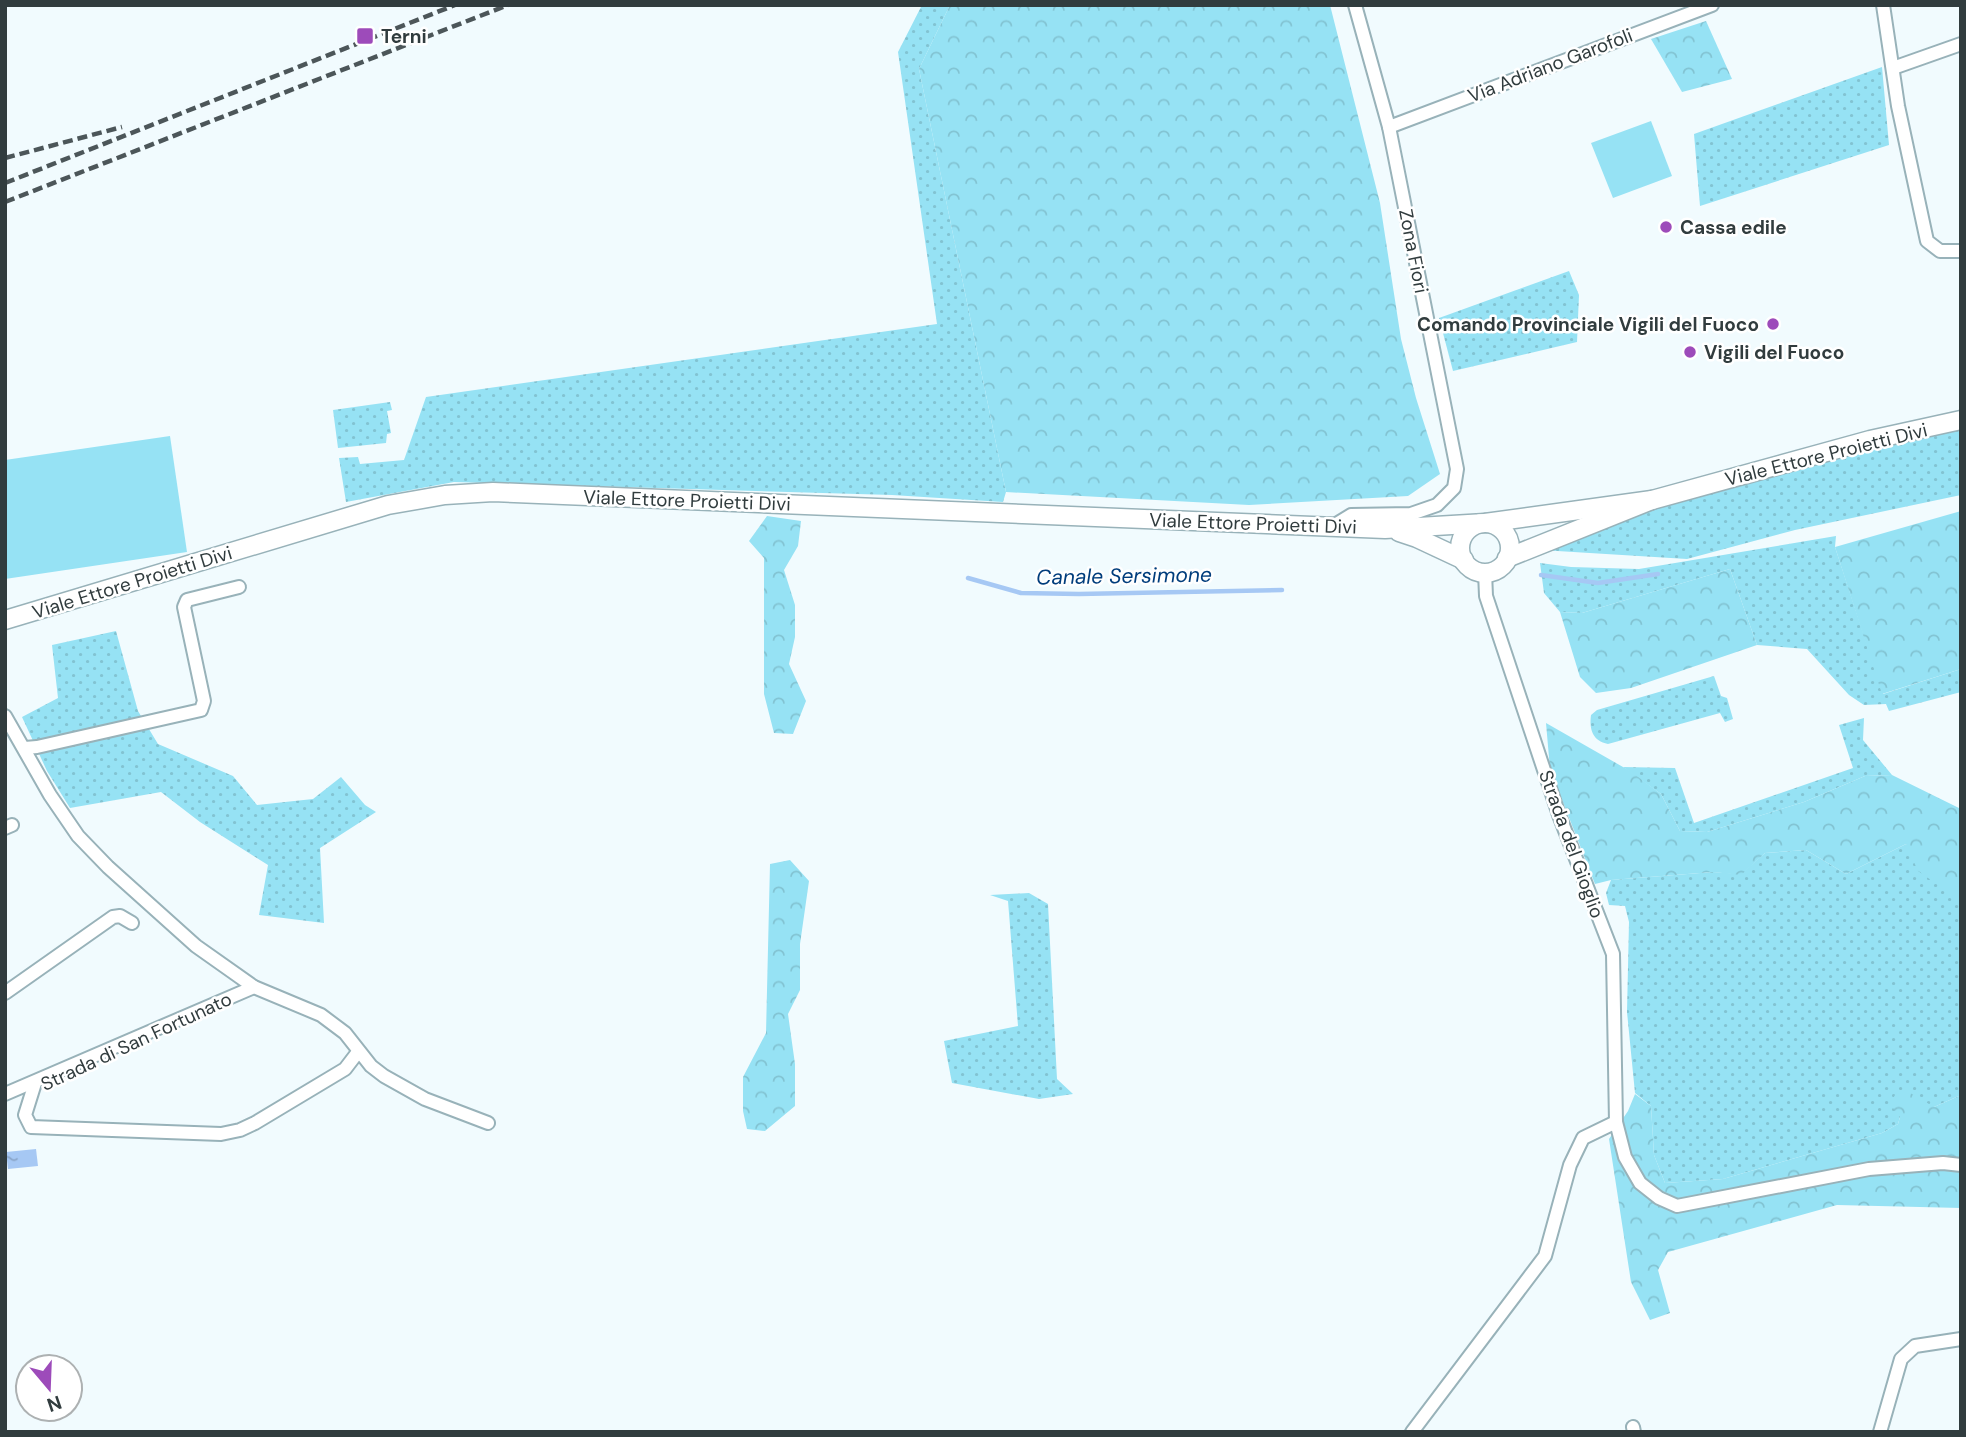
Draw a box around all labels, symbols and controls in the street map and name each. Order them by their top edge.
street label: Via Adriano Garofoli [1464,23,1636,108]
place label: Terni [381,24,427,49]
marker: Terni [355,26,375,46]
street label: Zona Fiori [1393,207,1434,295]
place label: Cassa edile [1680,215,1787,240]
marker: Cassa edile [1658,219,1674,235]
place label: Comando Provinciale Vigili del Fuoco [1417,312,1759,337]
marker: Comando Provinciale Vigili del Fuoco [1765,316,1781,332]
place label: Vigili del Fuoco [1704,340,1844,365]
marker: Vigili del Fuoco [1682,344,1698,360]
street label: Viale Ettore Proietti Divi [1722,417,1930,492]
street label: Viale Ettore Proietti Divi [583,484,791,517]
street label: Viale Ettore Proietti Divi [1149,507,1357,540]
street label: Viale Ettore Proietti Divi [29,540,235,625]
water label: Canale Sersimone [1036,560,1212,592]
street label: Strada del Gioglio [1533,767,1610,922]
street label: Strada di San Fortunato [37,986,236,1097]
north arrow [14,1353,84,1423]
text: N [44,1390,65,1418]

